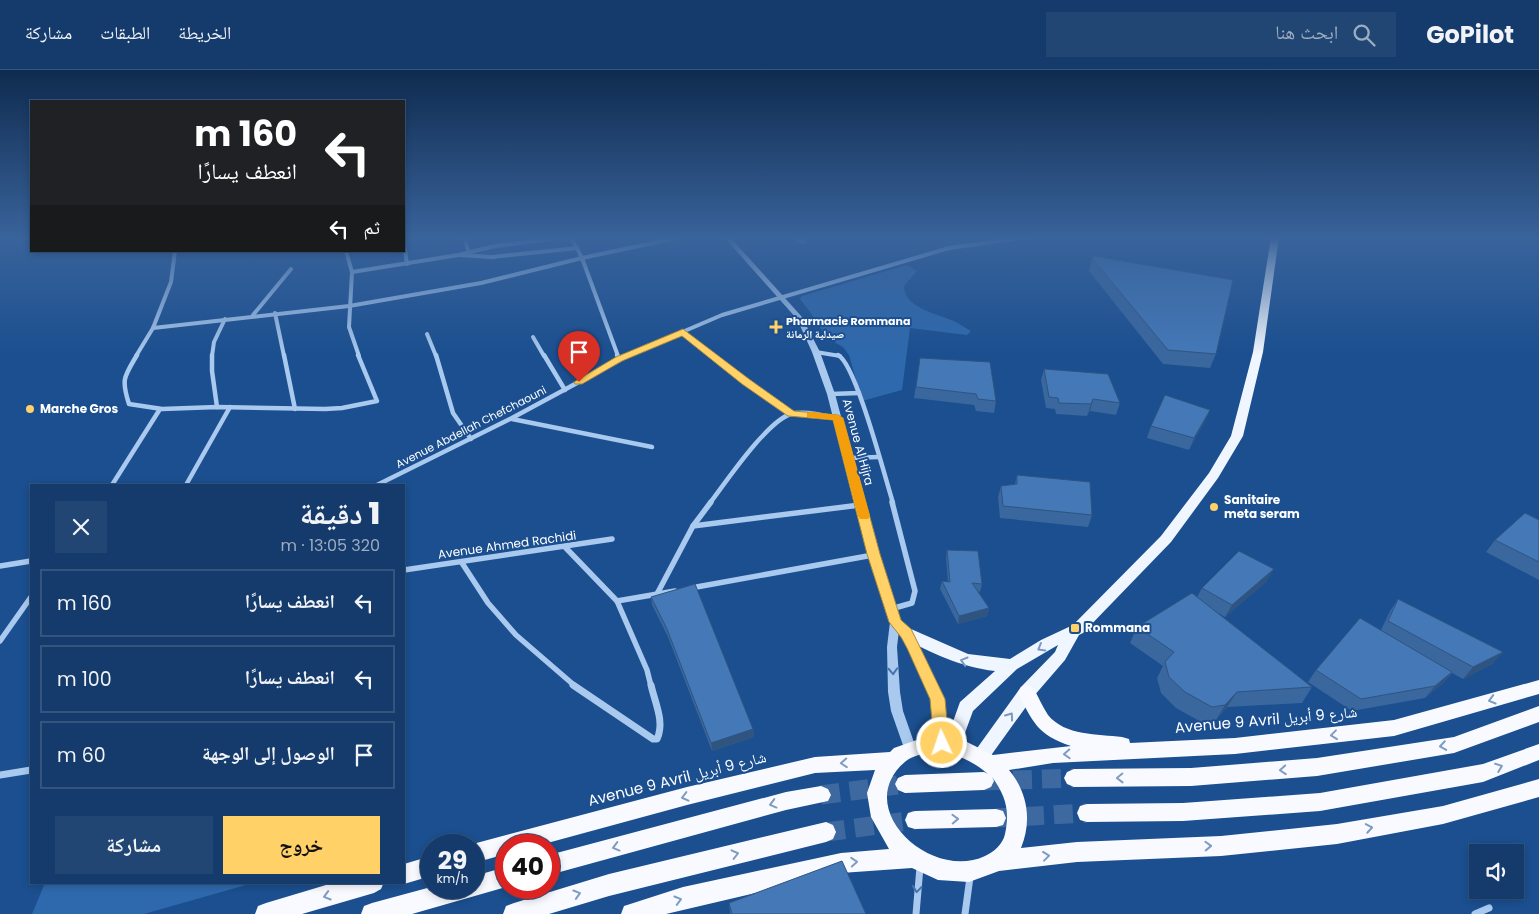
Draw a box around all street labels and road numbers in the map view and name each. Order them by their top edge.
street label: Avenue Abdellah Chefchaouni [393,382,549,472]
street label: Avenue Al Hijra [839,397,878,487]
street label: Avenue Ahmed Rachidi [437,526,577,563]
street label: Avenue 9 Avril شارع 9 أبريل [1174,701,1358,738]
street label: Avenue 9 Avril شارع 9 أبريل [586,746,768,811]

